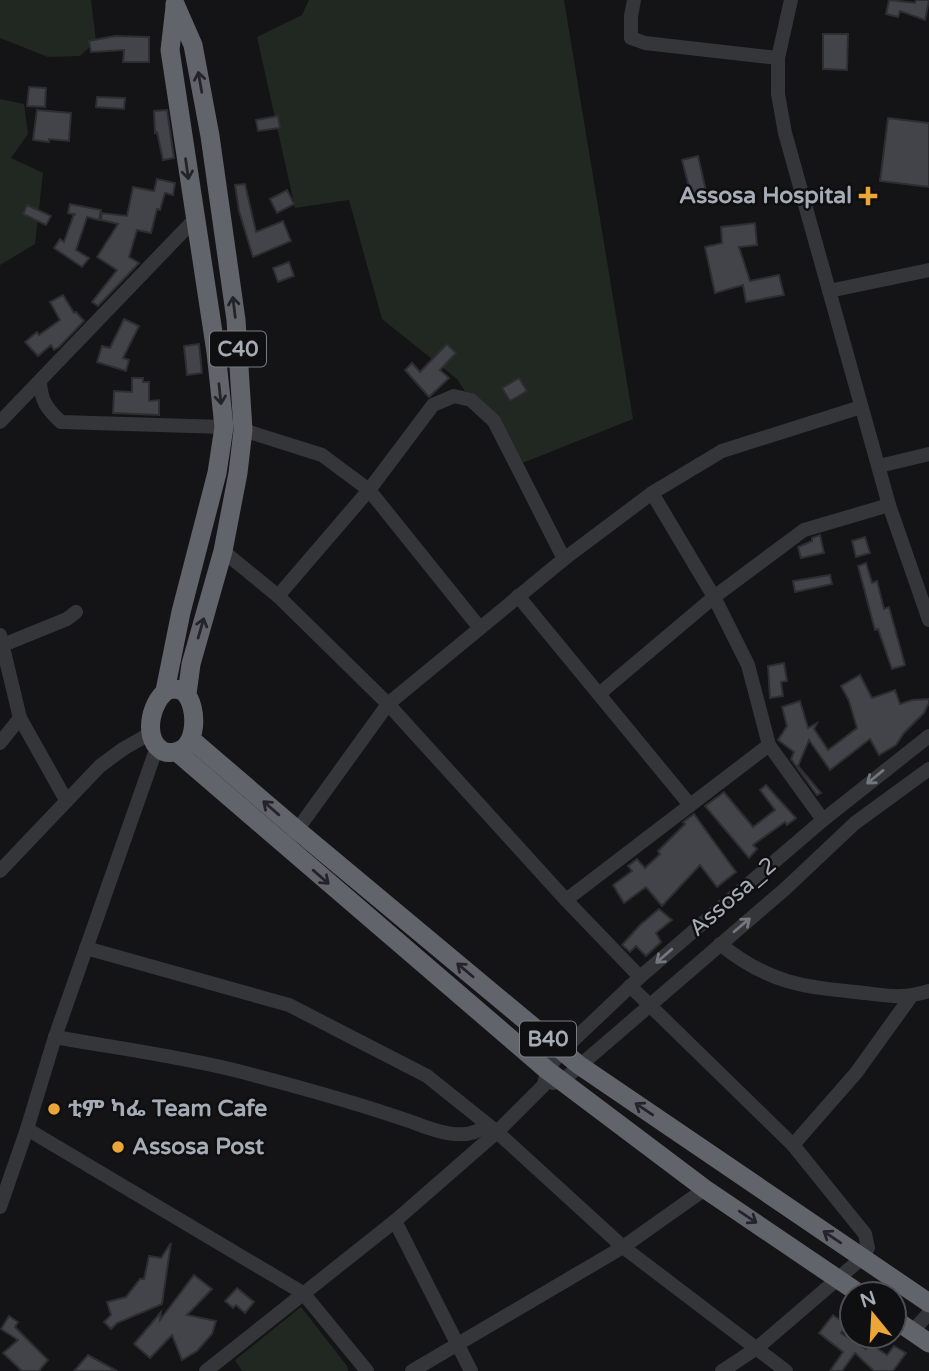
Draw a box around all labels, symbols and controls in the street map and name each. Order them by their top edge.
one-way arrow [193,71,206,94]
one-way arrow [181,157,194,180]
place label: Assosa Hospital [679,182,852,210]
marker: Assosa Hospital [858,186,878,206]
one-way arrow [228,296,241,319]
road number: C40 [210,332,266,366]
one-way arrow [214,382,227,405]
one-way arrow [196,617,209,639]
one-way arrow [866,769,884,785]
one-way arrow [262,800,280,816]
street label: Assosa_2 [683,851,783,943]
one-way arrow [312,869,330,885]
one-way arrow [733,917,751,933]
one-way arrow [656,948,674,964]
one-way arrow [456,962,474,978]
road number: B40 [520,1021,576,1056]
place label: ቲም ካፌ Team Cafe [68,1095,267,1123]
marker: ቲም ካፌ Team Cafe [46,1101,62,1117]
one-way arrow [635,1102,654,1117]
place label: Assosa Post [132,1133,264,1161]
marker: Assosa Post [110,1139,126,1155]
one-way arrow [737,1211,757,1225]
one-way arrow [823,1230,842,1245]
north arrow [838,1280,908,1350]
text: N [857,1287,879,1313]

